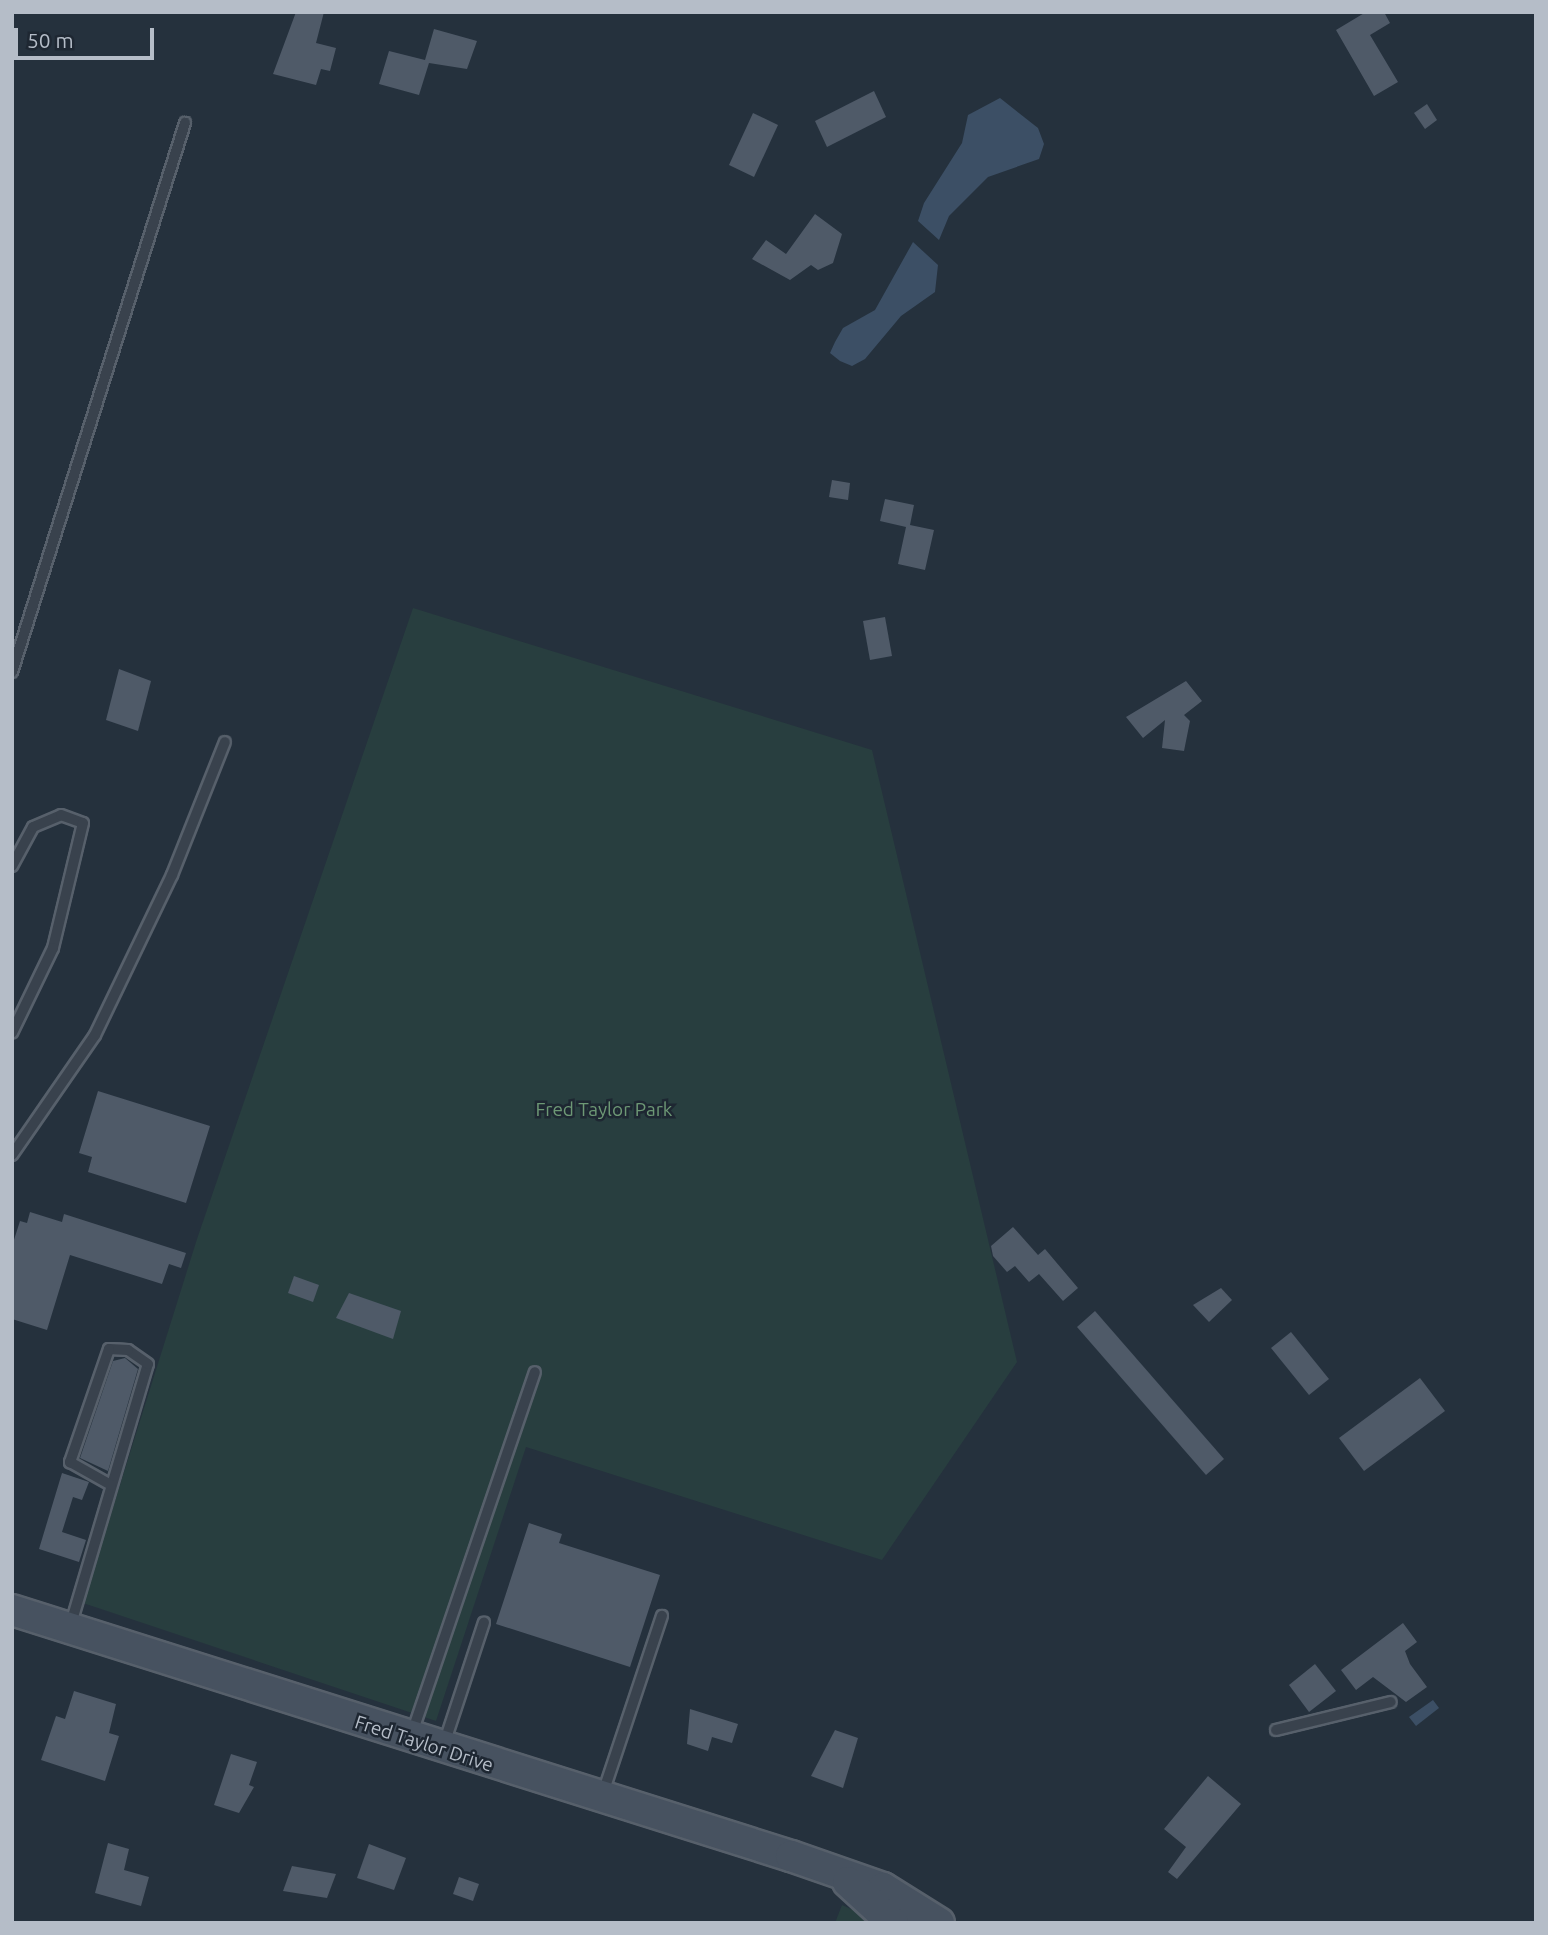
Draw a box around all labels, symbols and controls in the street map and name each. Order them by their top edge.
scale bar [18,14,158,58]
text: 50 m [27,28,74,52]
park label: Fred Taylor Park [536,1099,672,1121]
street label: Fred Taylor Drive [352,1711,496,1777]

